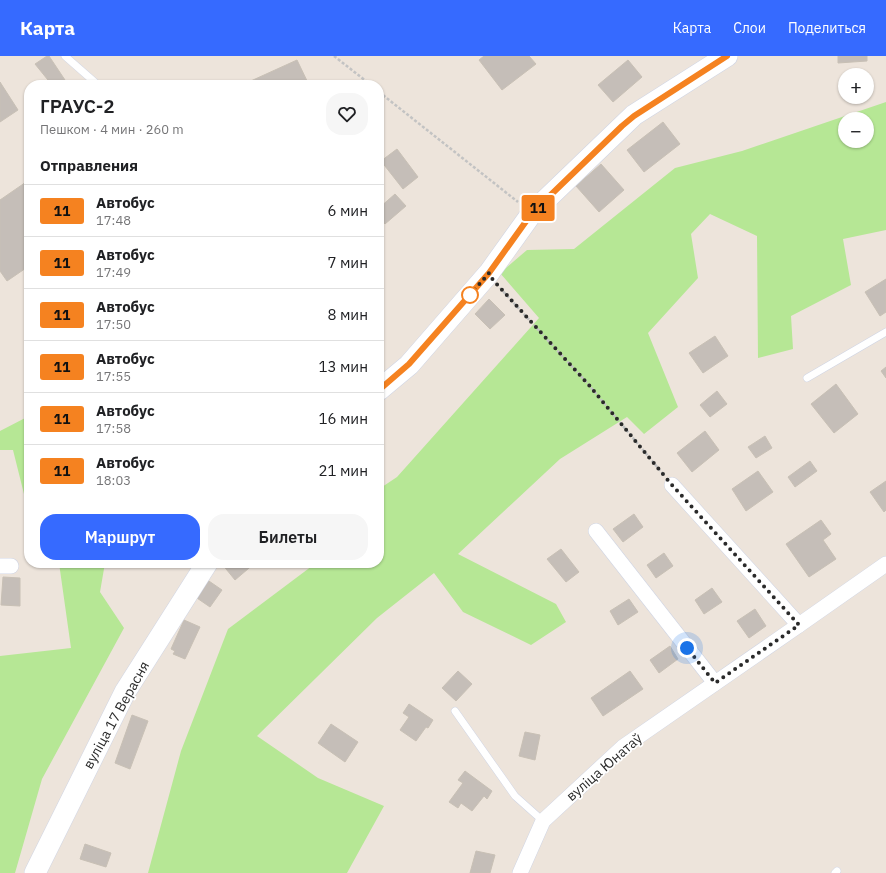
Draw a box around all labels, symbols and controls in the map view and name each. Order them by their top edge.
text: Карта [20,16,75,40]
text: Карта [673,19,711,37]
text: Слои [733,19,766,37]
text: Поделиться [788,19,866,37]
map controls [838,68,874,148]
button: + [838,68,874,104]
button: heart [326,93,368,135]
text: ГРАУС-2 [40,94,115,118]
button: − [838,112,874,148]
text: Пешком · 4 мин · 260 m [40,121,184,138]
text: Отправления [40,156,138,175]
text: Автобус [96,193,155,212]
line badge: 11 [520,195,556,221]
text: 11 [530,199,546,217]
text: 6 мин [327,201,368,220]
text: 11 [54,202,70,220]
text: 17:48 [96,212,131,229]
text: Автобус [96,245,155,264]
text: 7 мин [327,253,368,272]
text: 11 [54,254,70,272]
text: 17:49 [96,264,131,281]
unlabelled marker [461,286,479,304]
text: Автобус [96,297,155,316]
text: 8 мин [327,305,368,324]
text: 11 [54,306,70,324]
text: 17:50 [96,316,131,333]
text: Автобус [96,349,155,368]
text: 13 мин [318,357,368,376]
text: 11 [54,358,70,376]
text: 17:55 [96,368,131,385]
text: Автобус [96,401,155,420]
text: 16 мин [318,409,368,428]
text: 11 [54,410,70,428]
text: 17:58 [96,420,131,437]
text: Автобус [96,453,155,472]
text: 21 мин [318,461,368,480]
text: 11 [54,462,70,480]
text: 18:03 [96,472,131,489]
button: Маршрут [40,514,200,560]
button: Билеты [208,514,368,560]
your location [677,638,697,658]
street label: вуліца 17 Верасня [79,658,153,772]
street label: вуліца Юнатаў [562,729,646,805]

